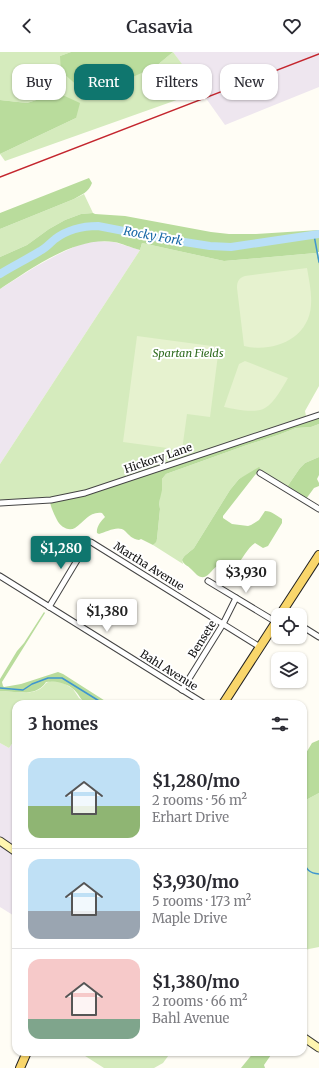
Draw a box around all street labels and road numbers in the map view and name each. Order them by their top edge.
street label: Hickory Lane [122,440,194,476]
street label: Martha Avenue [111,539,187,593]
street label: Bensete [185,617,219,660]
street label: Bahl Avenue [138,647,201,693]

